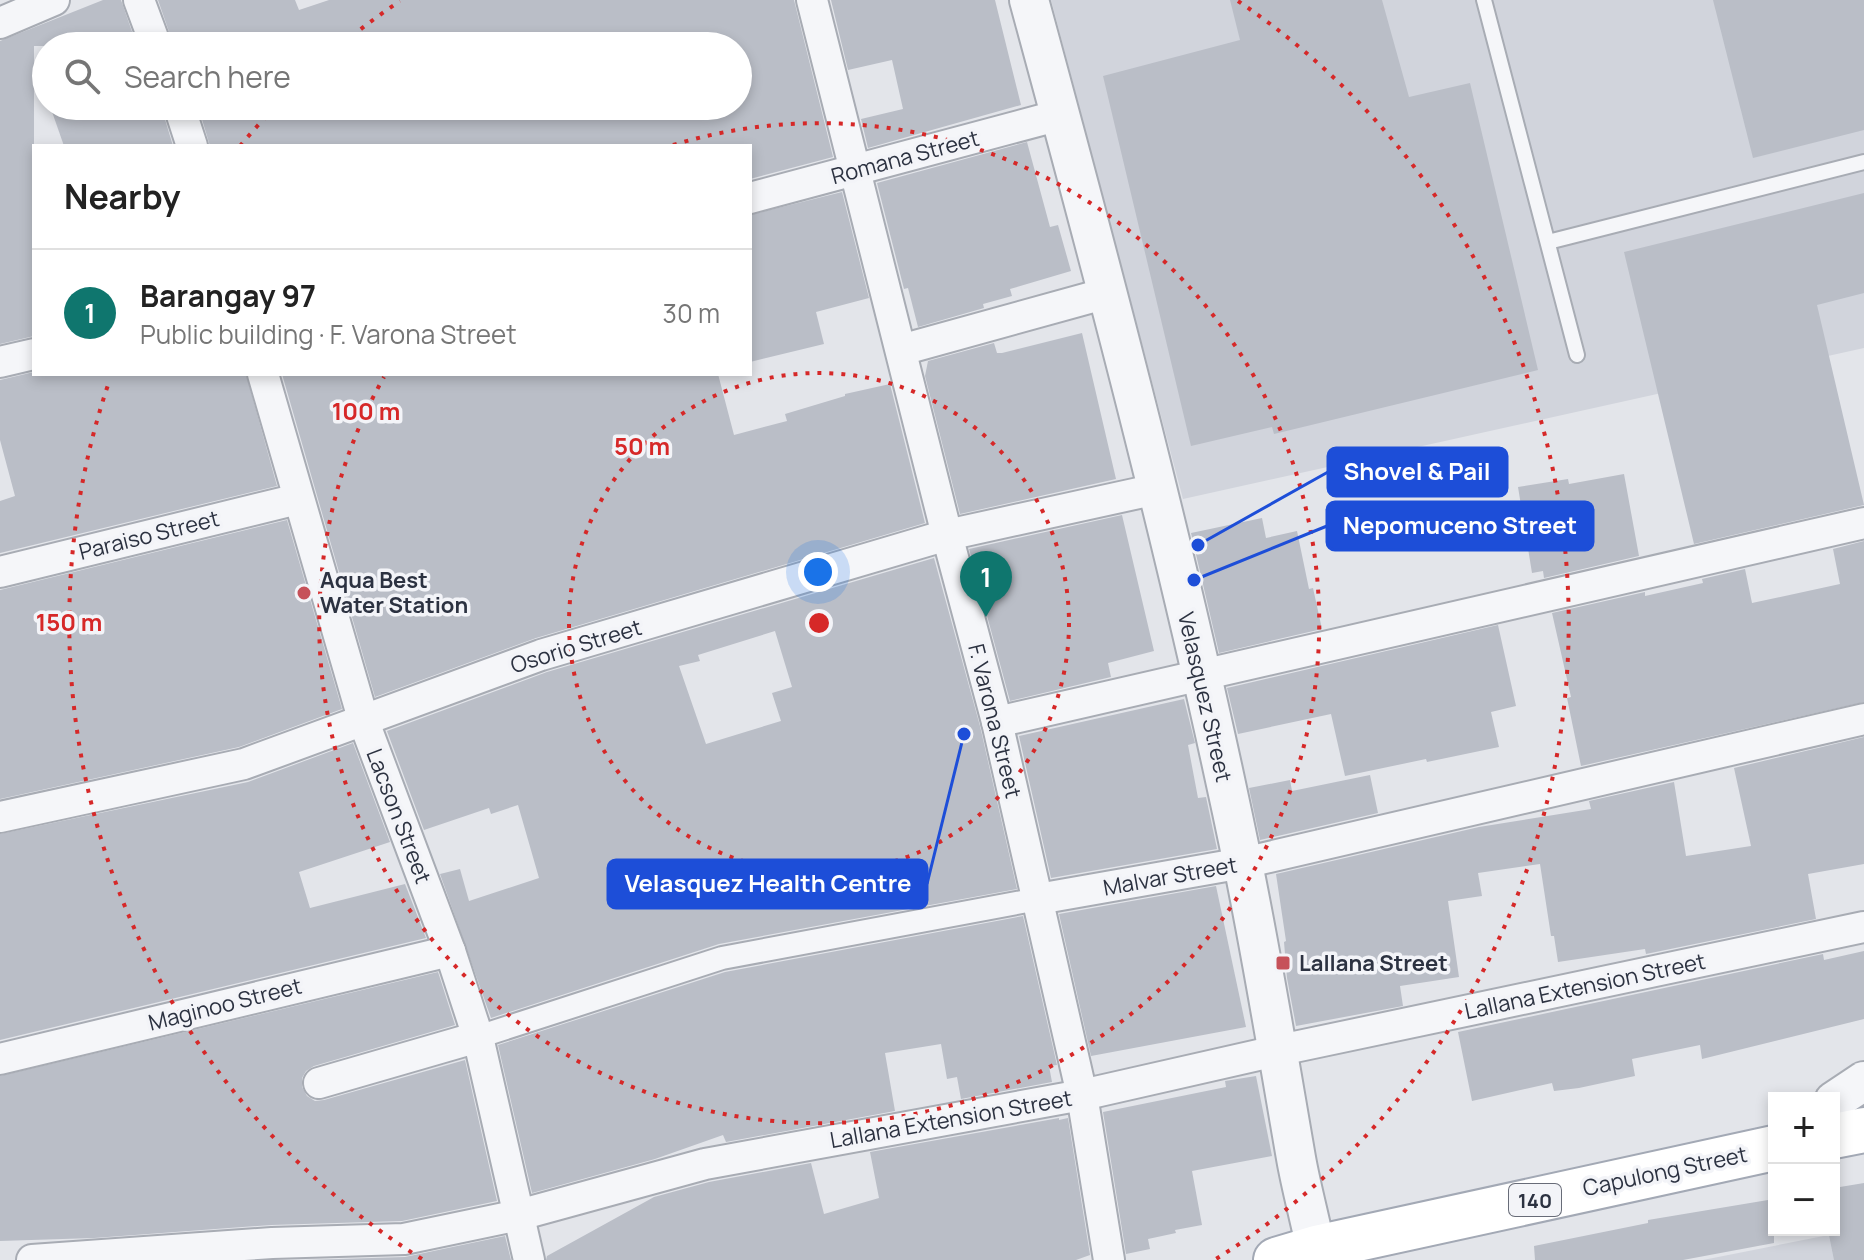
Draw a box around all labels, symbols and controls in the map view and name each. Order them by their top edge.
search box [32,32,752,120]
icon: search [60,54,104,98]
text: Search here [124,56,291,97]
street label: Romana Street [828,123,982,191]
text: Nearby [64,173,180,219]
text: Barangay 97 [140,275,316,316]
text: 1 [84,295,96,331]
text: 30 m [663,295,720,331]
text: Public building · F. Varona Street [140,316,517,352]
text: 100 m [332,394,400,427]
text: 50 m [614,429,670,462]
callout: Shovel & Pail [1328,448,1507,496]
text: Shovel & Pail [1343,454,1491,487]
callout: Nepomuceno Street [1327,502,1593,550]
street label: Paraiso Street [76,503,222,567]
text: Nepomuceno Street [1343,508,1577,541]
pin: 1 [960,551,1012,617]
your location [798,552,838,592]
place label: Aqua Best Water Station [320,565,468,620]
marker: Aqua Best Water Station [295,584,313,602]
text: 150 m [36,605,102,638]
centre of rings [805,609,833,637]
street label: Velasquez Street [1171,609,1239,785]
street label: Osorio Street [507,612,645,680]
street label: F. Varona Street [961,641,1029,801]
street label: Lacson Street [360,744,439,888]
street label: Malvar Street [1101,849,1240,903]
callout: Velasquez Health Centre [608,860,927,908]
text: Velasquez Health Centre [624,866,912,899]
street label: Lallana Extension Street [1462,946,1708,1026]
place label: Lallana Street [1299,948,1448,978]
marker: Lallana Street [1274,954,1292,972]
street label: Maginoo Street [145,970,305,1038]
street label: Lallana Extension Street [827,1083,1075,1155]
map controls [1768,1092,1840,1236]
button: + [1768,1092,1840,1164]
street label: Capulong Street [1580,1139,1750,1203]
button: − [1768,1164,1840,1236]
road number: 140 [1509,1184,1561,1216]

